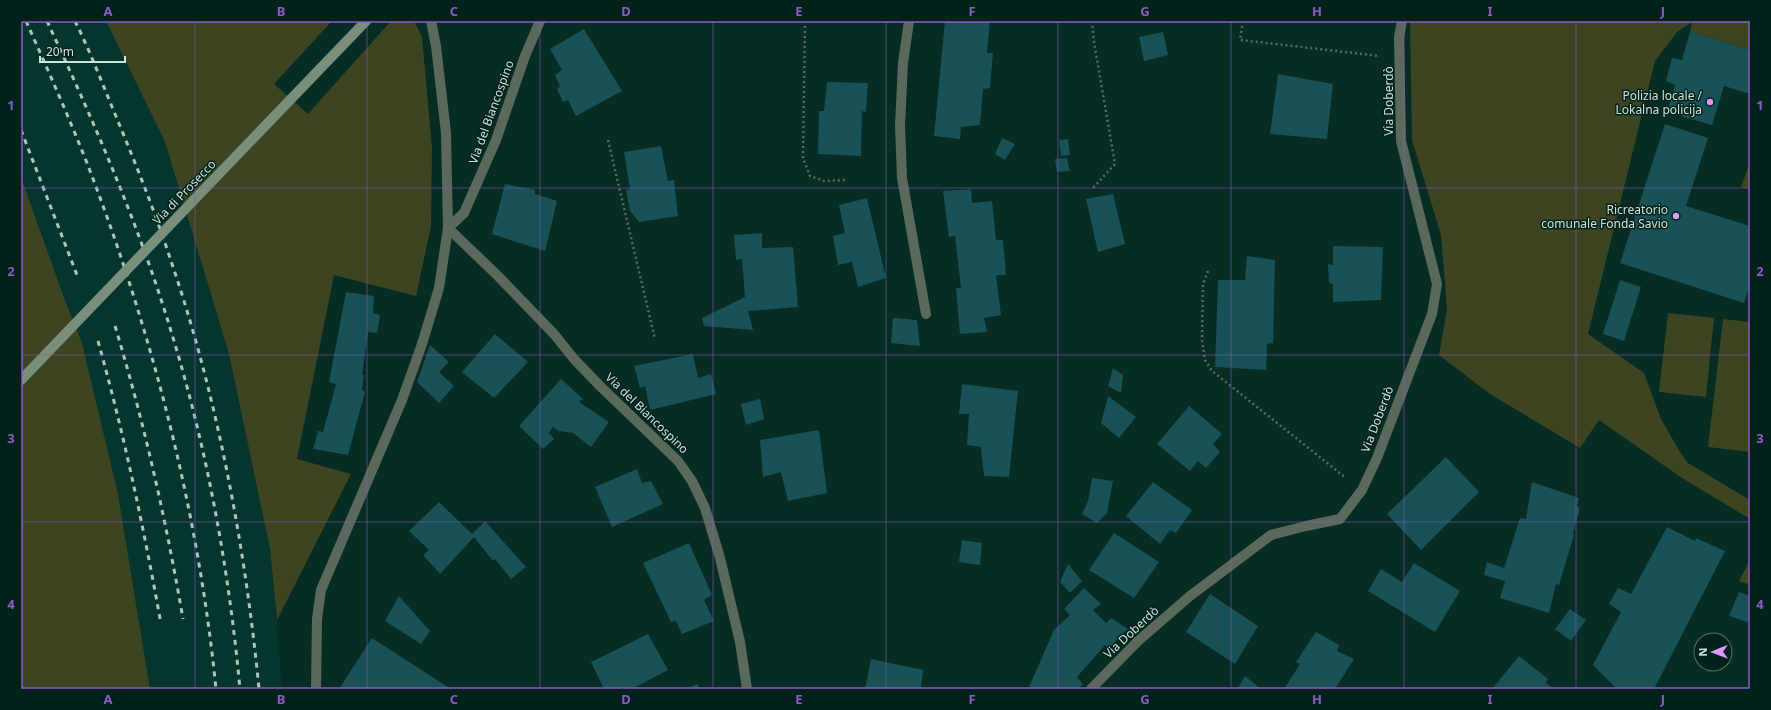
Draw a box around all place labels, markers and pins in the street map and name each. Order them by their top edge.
place label: Polizia locale / Lokalna policija [1615,87,1703,118]
marker: Polizia locale / Lokalna policija [1705,97,1715,107]
place label: Ricreatorio comunale Fonda Savio [1541,201,1668,232]
marker: Ricreatorio comunale Fonda Savio [1671,211,1681,221]

